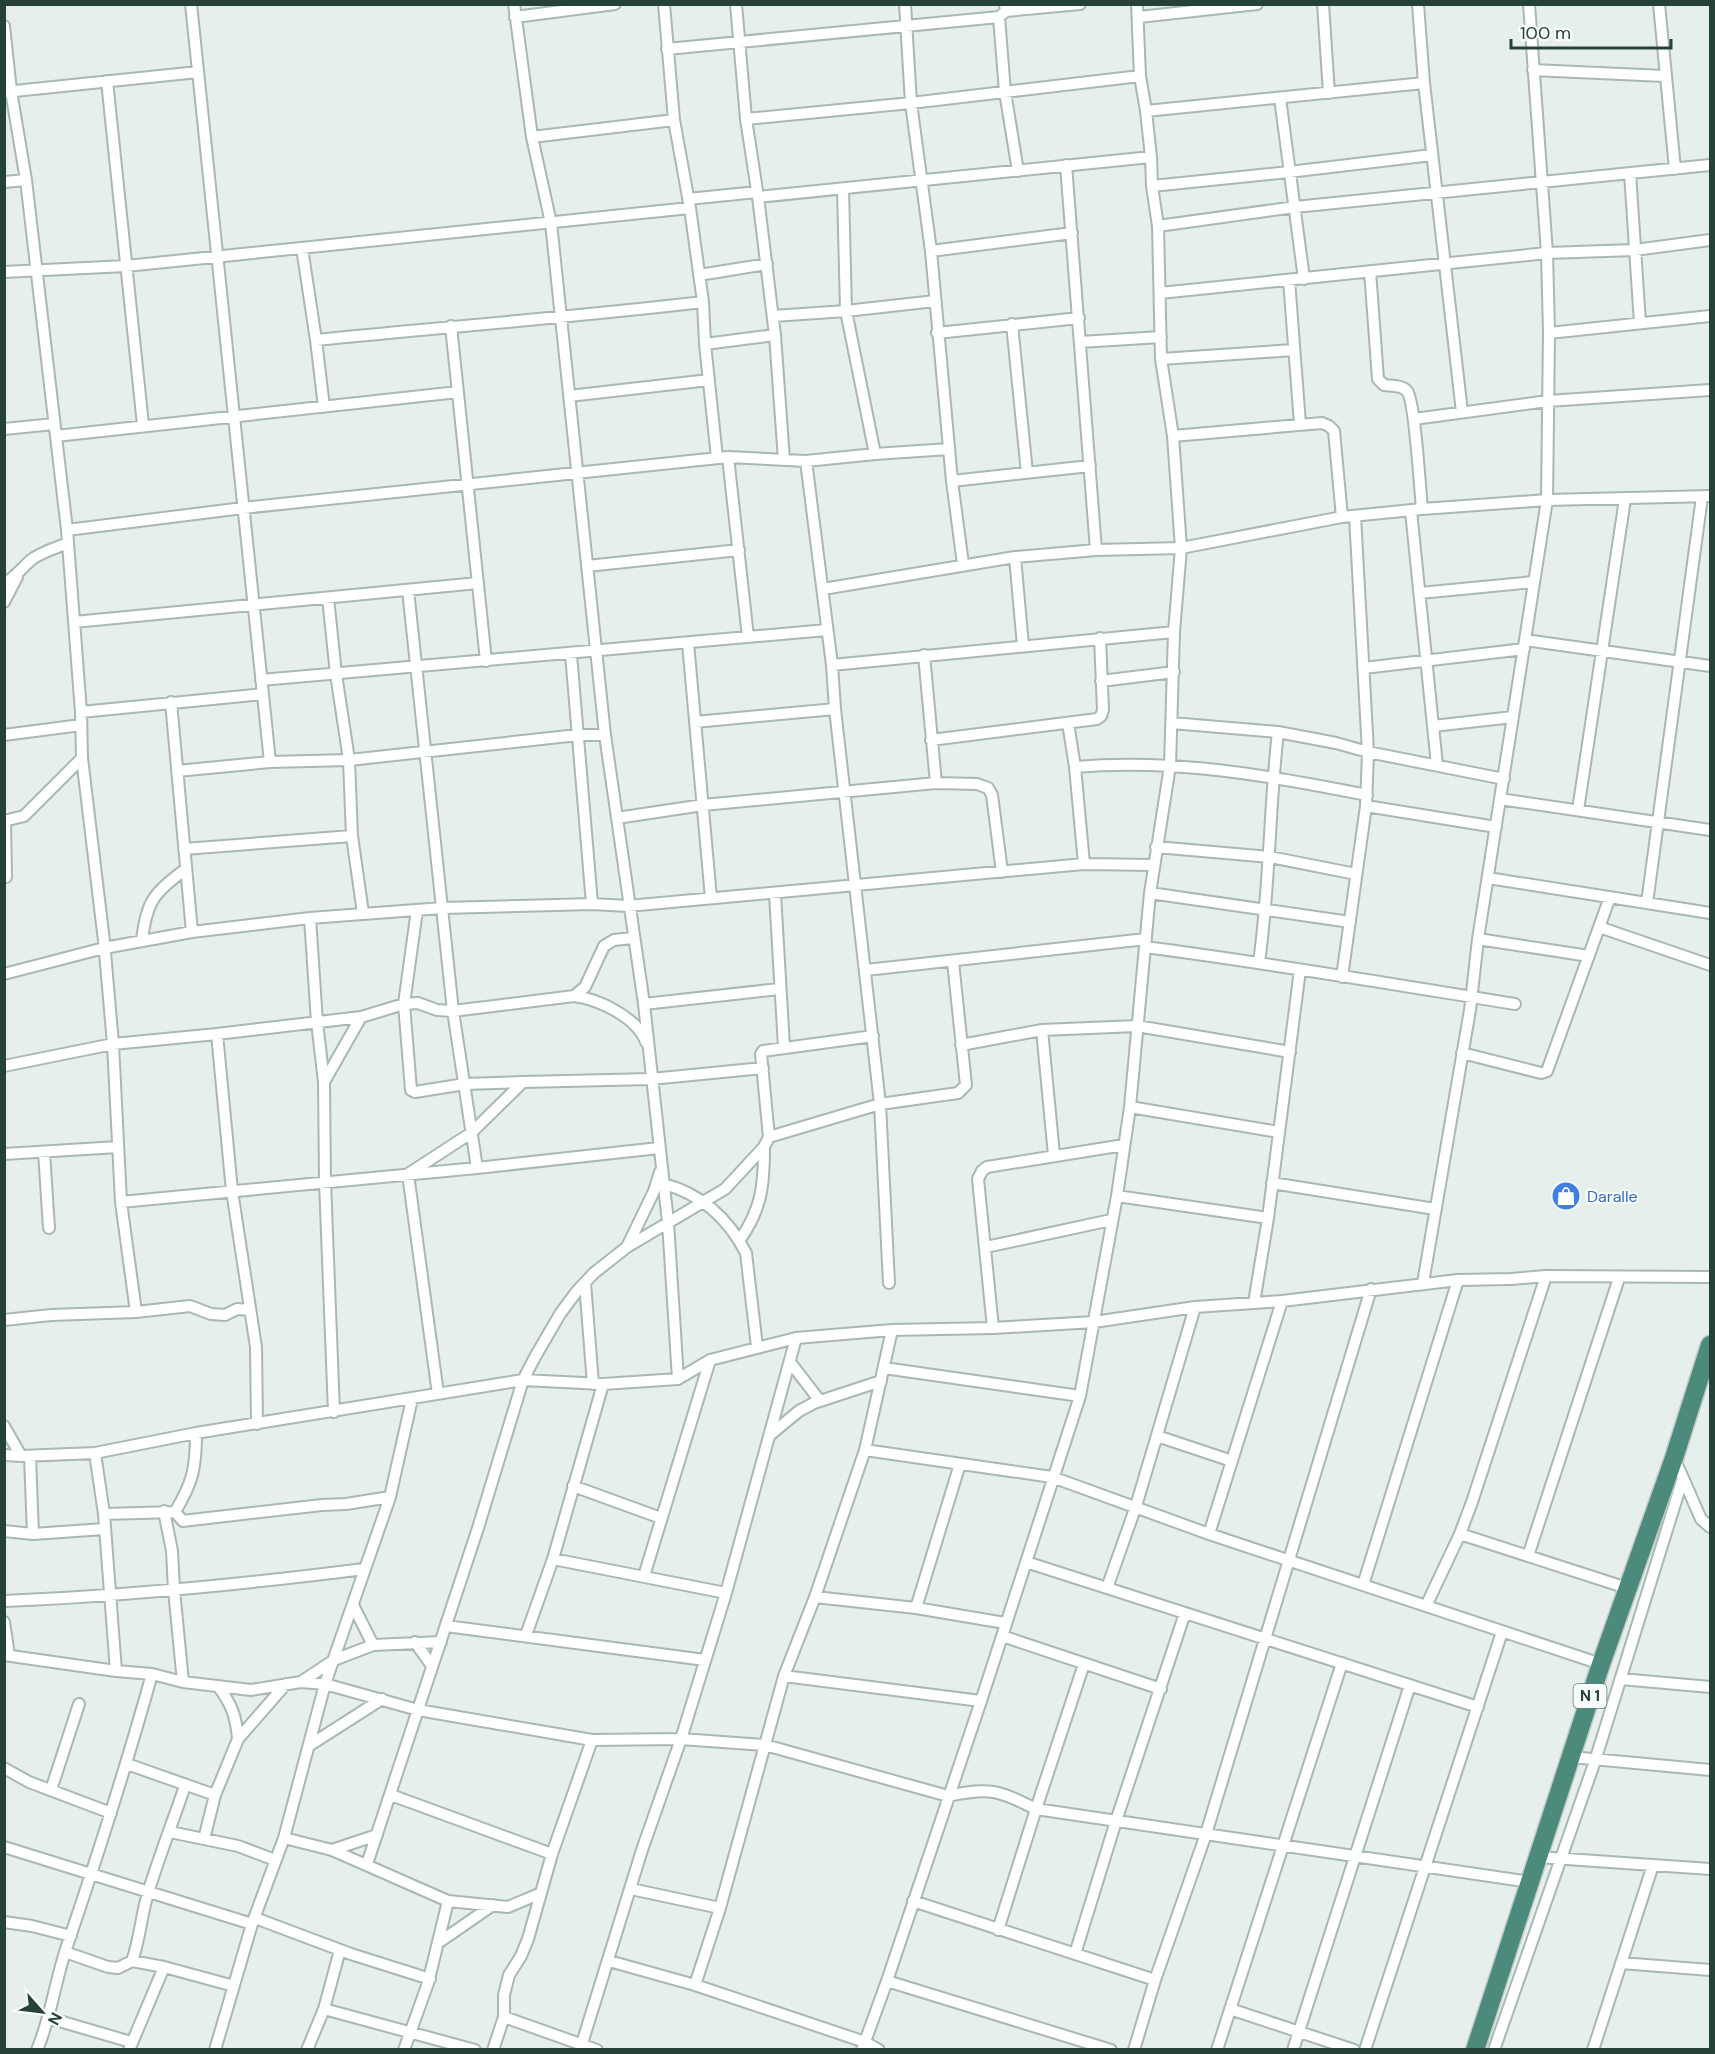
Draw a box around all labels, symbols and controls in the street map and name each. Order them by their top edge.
scale bar [1511,12,1672,50]
text: 100 m [1520,21,1571,45]
shop icon: Daralle [1550,1180,1582,1212]
place label: Daralle [1587,1186,1638,1207]
road number: N 1 [1574,1684,1606,1708]
north arrow [12,1982,72,2042]
text: N [43,2009,67,2029]

